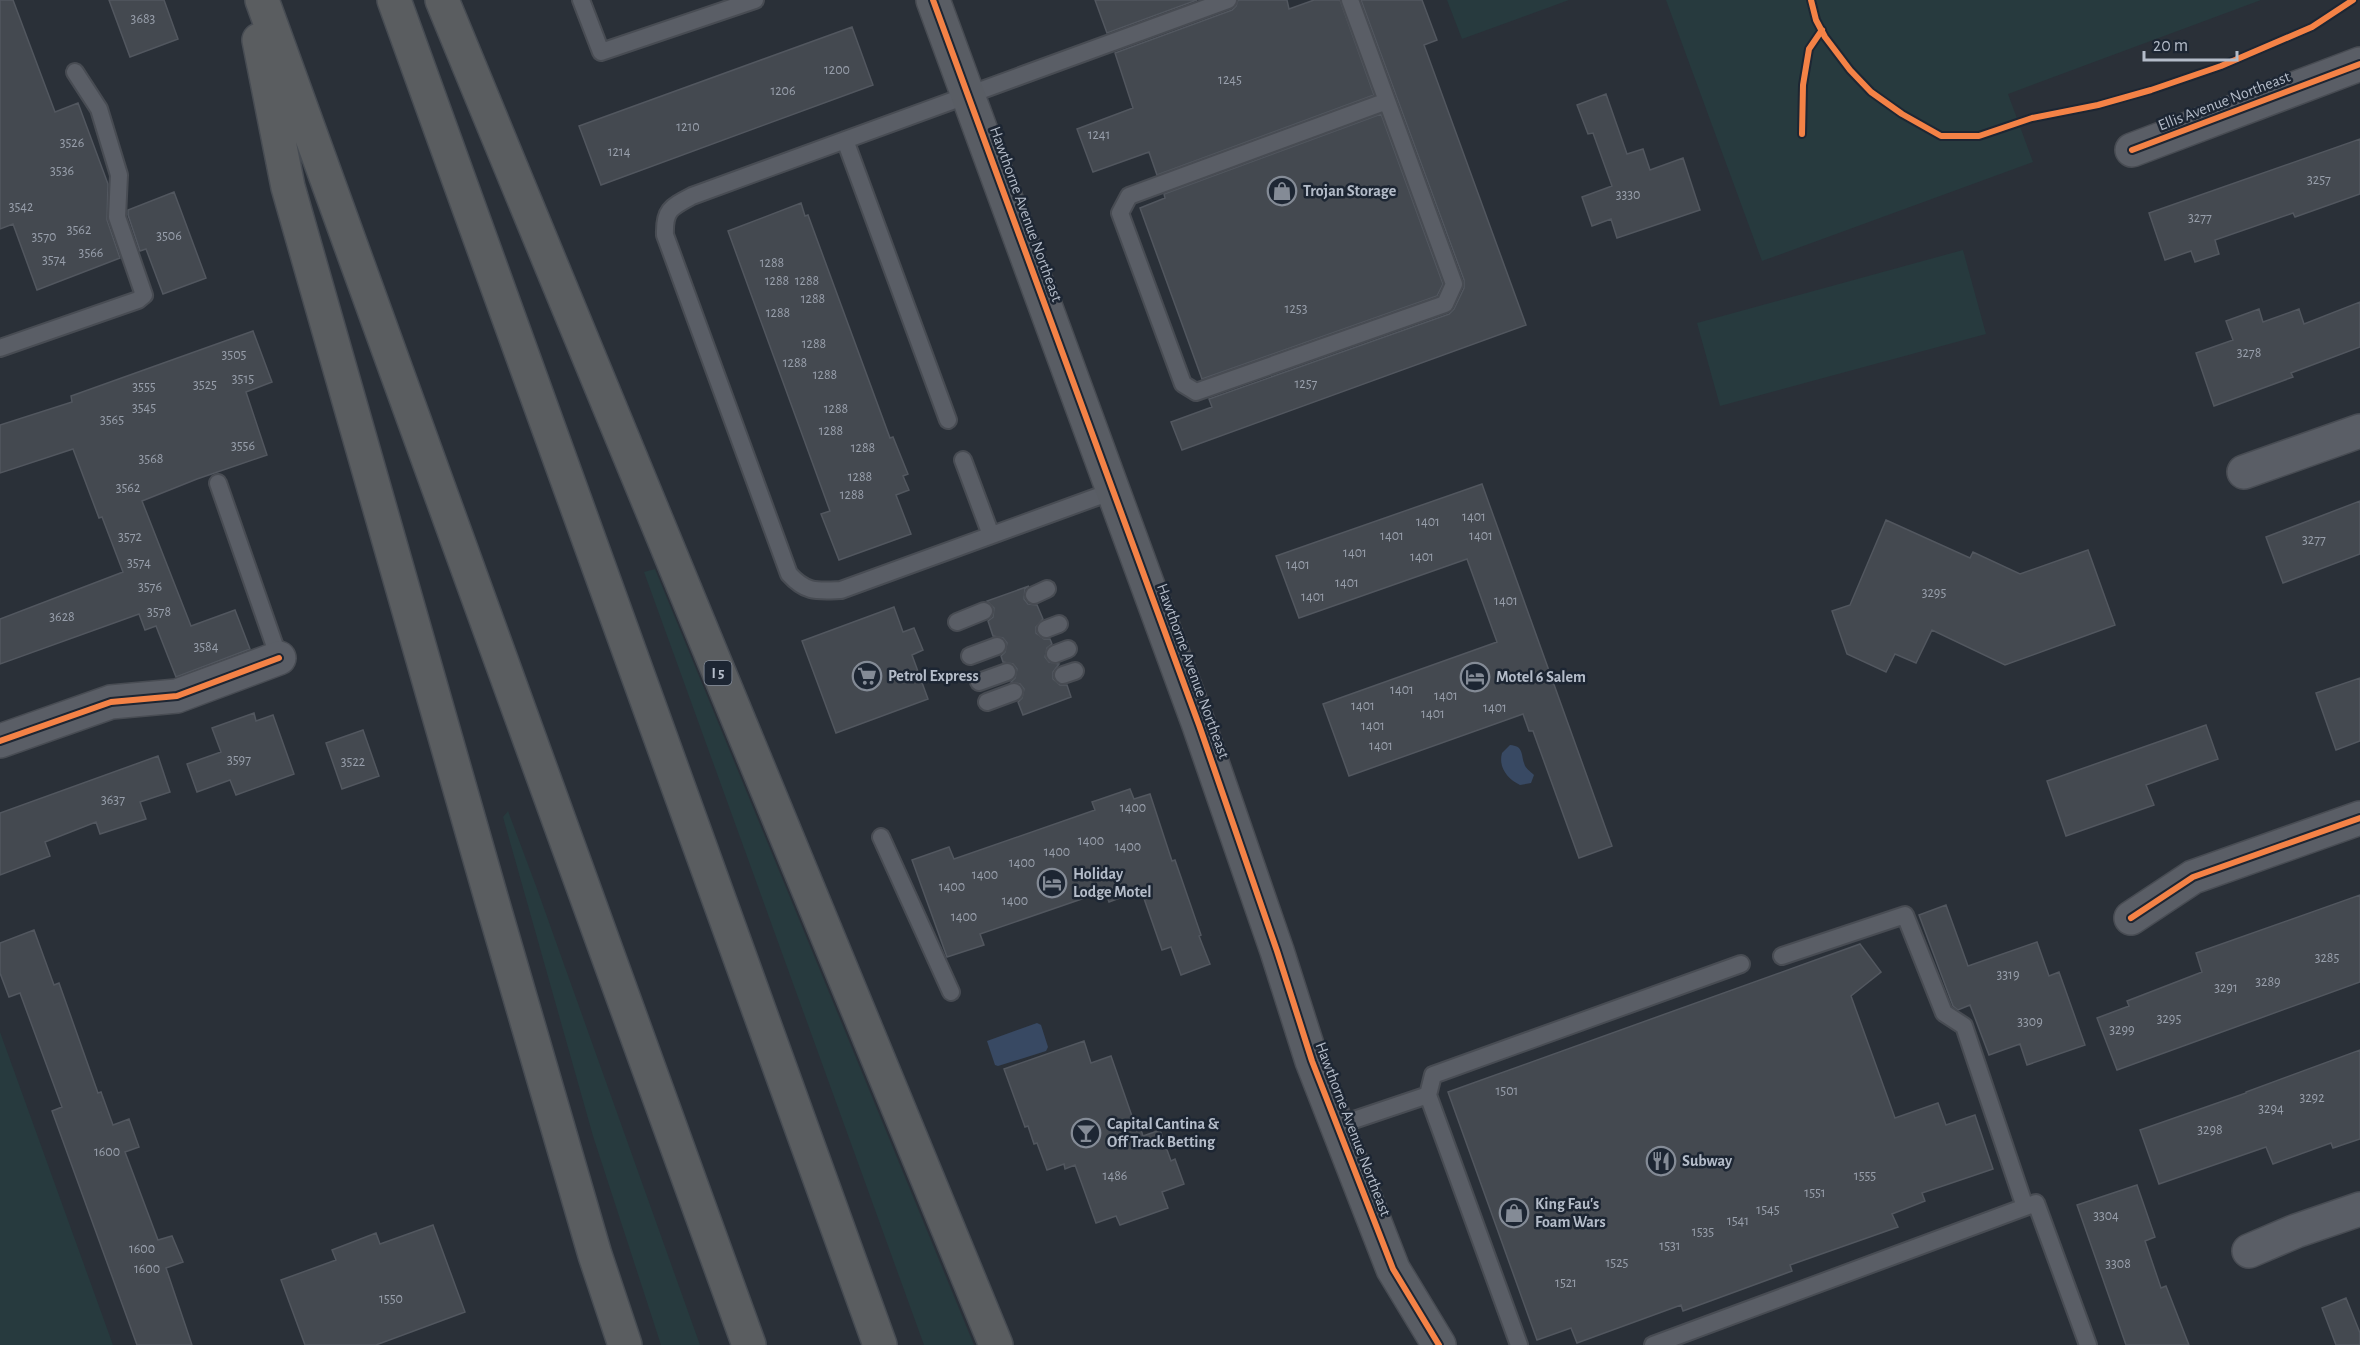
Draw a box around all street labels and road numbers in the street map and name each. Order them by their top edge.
street label: Ellis Avenue Northeast [2156,68,2292,134]
street label: Hawthorne Avenue Northeast [987,124,1065,304]
street label: Hawthorne Avenue Northeast [1154,581,1232,761]
road number: I 5 [704,661,732,685]
street label: Hawthorne Avenue Northeast [1312,1040,1394,1218]

